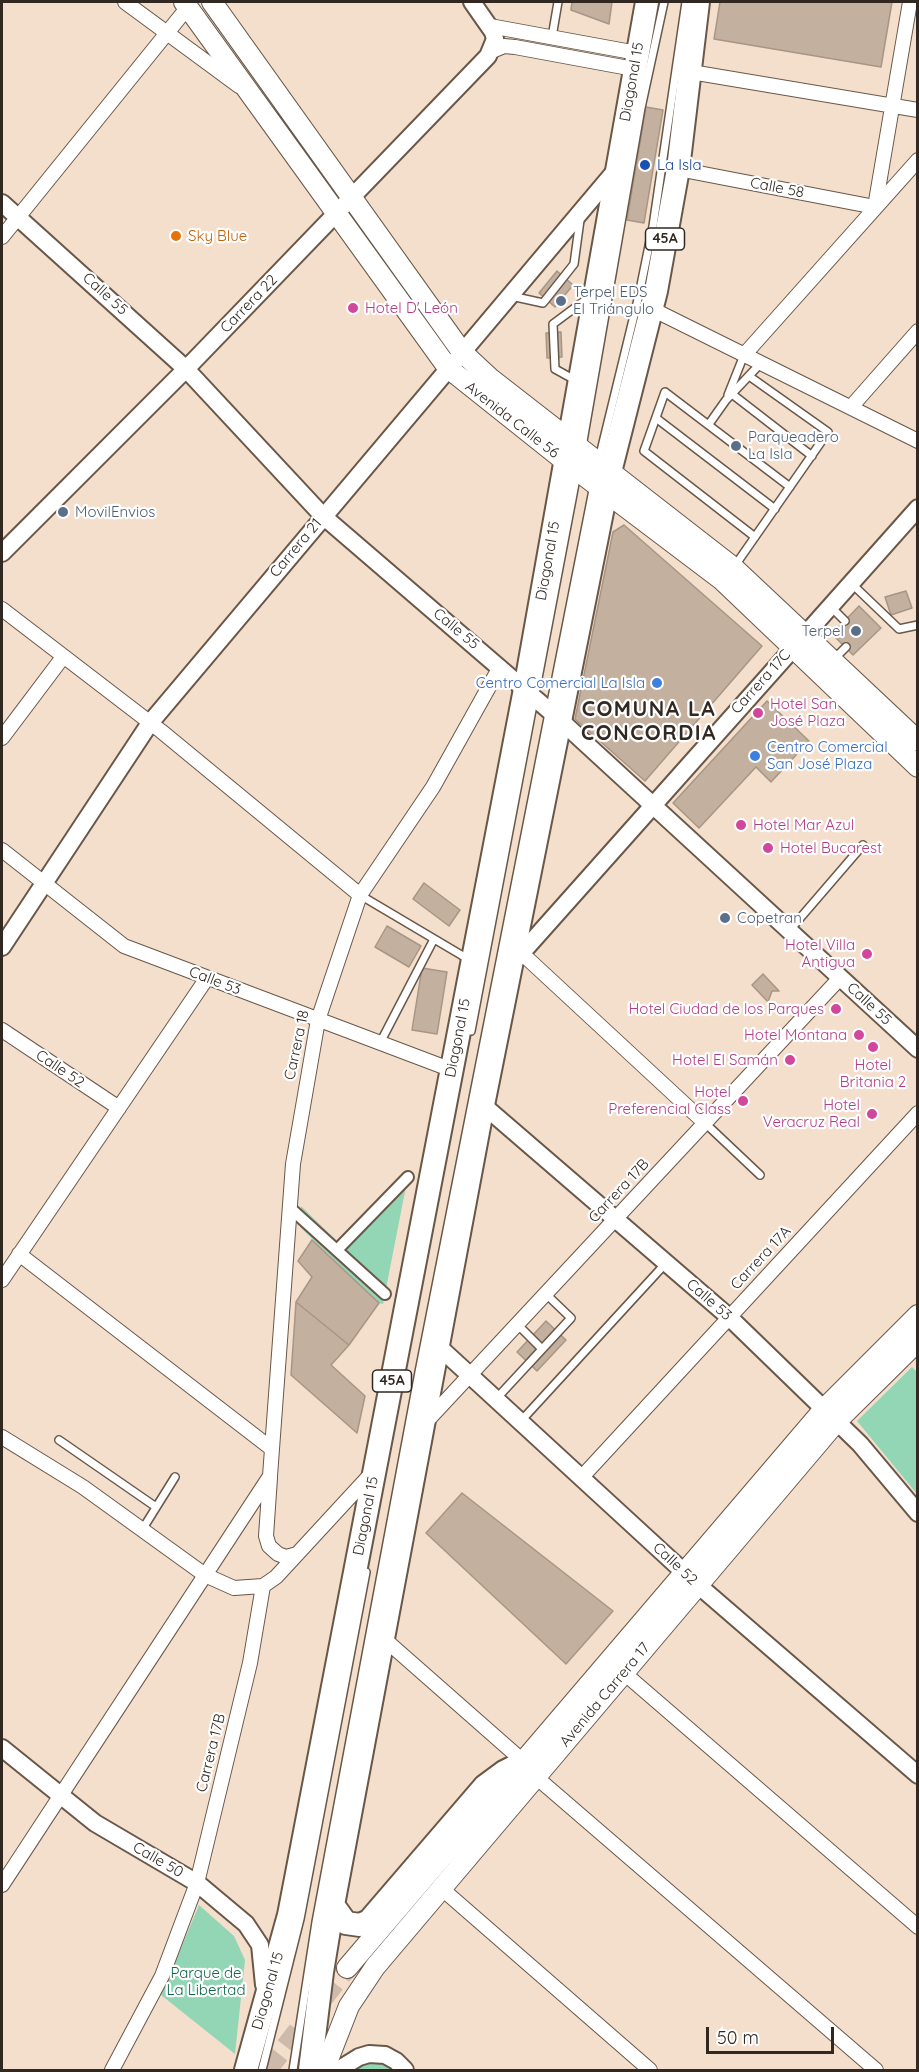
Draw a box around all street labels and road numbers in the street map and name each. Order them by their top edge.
street label: Diagonal 15 [616,41,648,123]
street label: Calle 58 [749,174,805,202]
road number: 45A [646,228,684,250]
street label: Calle 55 [79,269,131,319]
street label: Carrera 22 [217,271,281,337]
street label: Avenida Calle 56 [461,378,563,462]
street label: Carrera 21 [266,515,326,581]
street label: Diagonal 15 [532,520,564,602]
street label: Calle 55 [429,605,483,653]
street label: Carrera 17C [728,646,794,718]
street label: Calle 53 [186,963,244,999]
street label: Calle 55 [843,979,895,1029]
street label: Diagonal 15 [442,997,474,1079]
street label: Carrera 18 [281,1008,313,1082]
street label: Calle 52 [32,1046,88,1092]
street label: Carrera 17B [585,1155,653,1227]
street label: Carrera 17A [727,1222,795,1294]
street label: Calle 53 [683,1275,735,1325]
road number: 45A [372,1370,412,1392]
street label: Diagonal 15 [350,1475,382,1557]
street label: Calle 52 [649,1539,701,1589]
street label: Avenida Carrera 17 [556,1639,654,1751]
street label: Carrera 17B [193,1712,229,1794]
street label: Calle 50 [130,1838,186,1882]
street label: Diagonal 15 [248,1950,288,2032]

